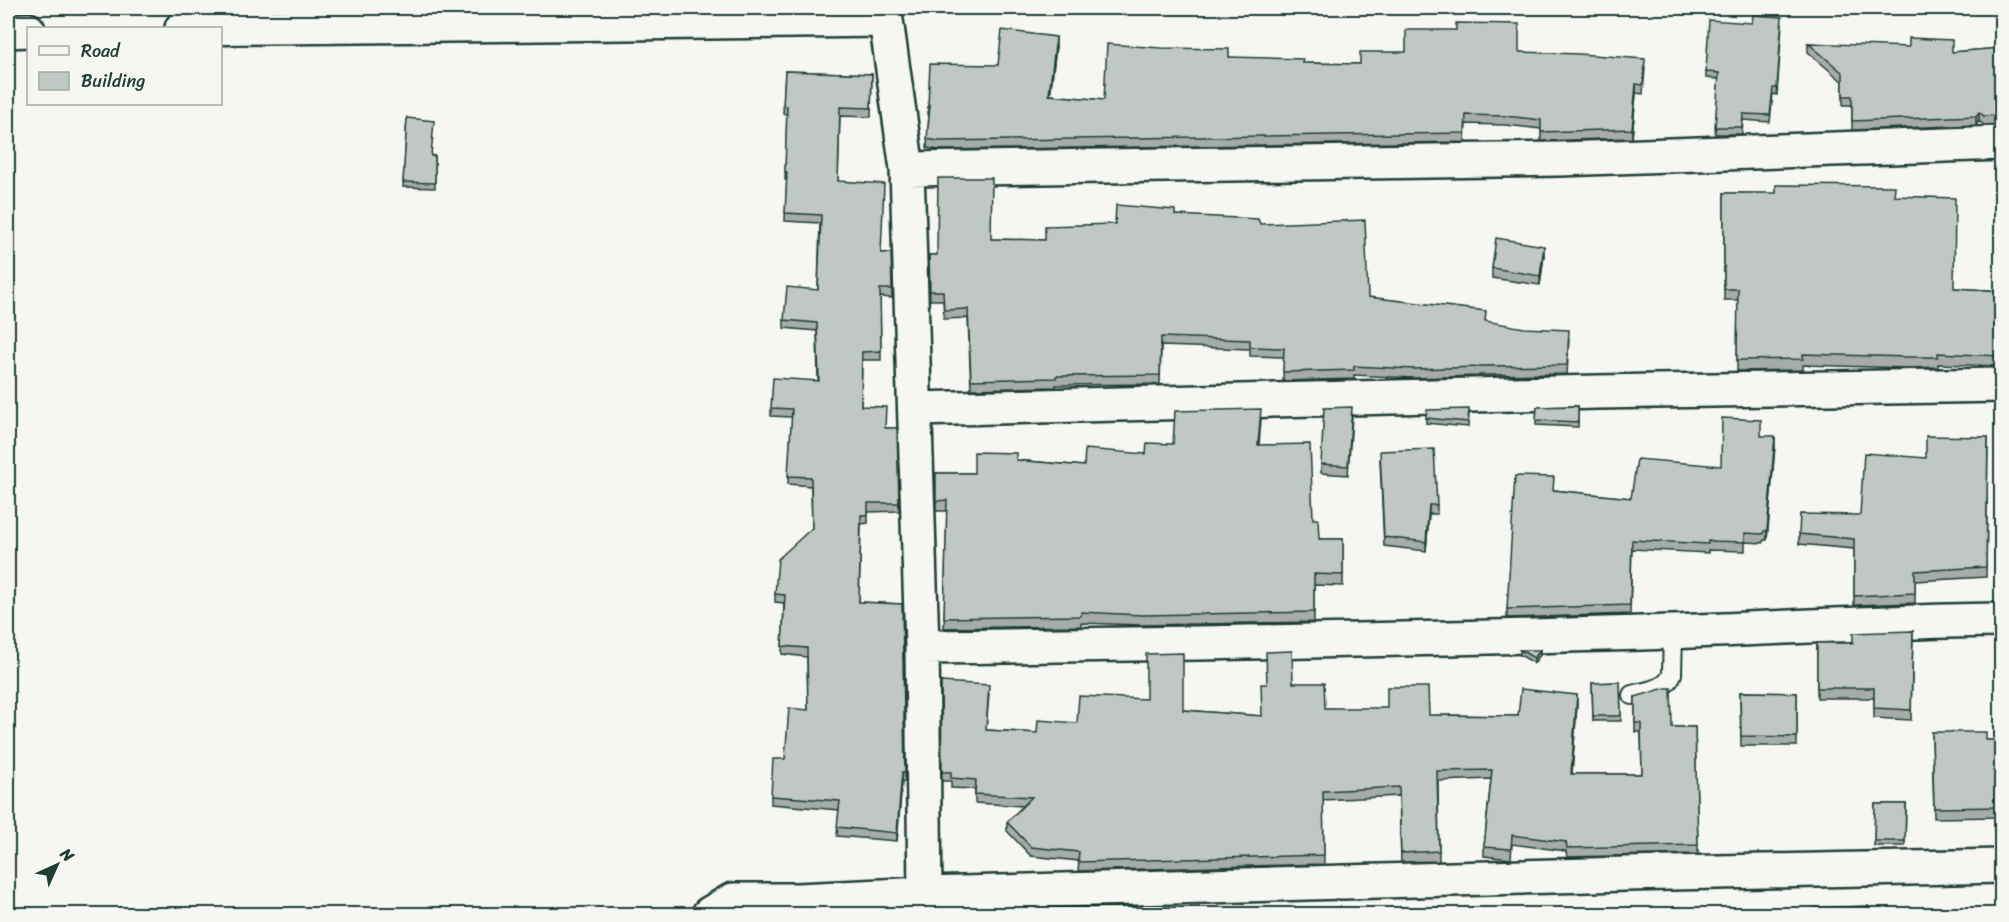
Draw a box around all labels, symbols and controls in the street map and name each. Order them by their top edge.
legend [27,27,222,105]
text: Road [81,35,121,67]
text: Building [81,65,145,97]
north arrow [27,835,87,895]
text: N [52,840,82,870]

